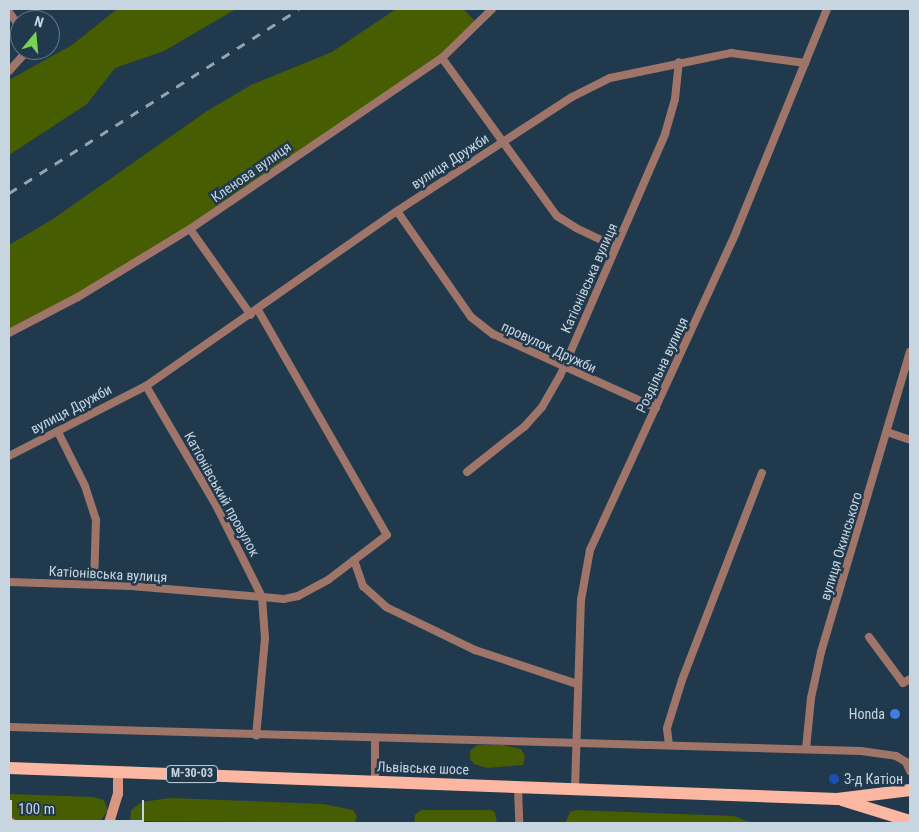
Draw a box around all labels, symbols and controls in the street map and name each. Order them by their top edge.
north arrow [10,10,60,60]
text: N [33,13,46,31]
street label: вулиця Дружби [408,130,492,192]
street label: Кленова вулиця [208,138,294,206]
street label: Катіонівська вулиця [557,220,621,336]
street label: Роздільна вулиця [633,315,691,415]
street label: провулок Дружби [499,318,599,376]
street label: вулиця Дружби [28,381,114,437]
street label: Катіонівський провулок [181,429,263,559]
street label: вулиця Окинського [817,490,865,602]
street label: Катіонівська вулиця [48,563,168,585]
place label: Honda [849,706,885,722]
marker: Honda [889,708,901,720]
street label: Львівське шосе [377,758,469,778]
road number: М-30-03 [166,764,218,784]
place label: З-д Катіон [844,771,903,787]
marker: З-д Катіон [828,773,840,785]
scale bar [12,790,146,822]
text: 100 m [18,800,55,818]

